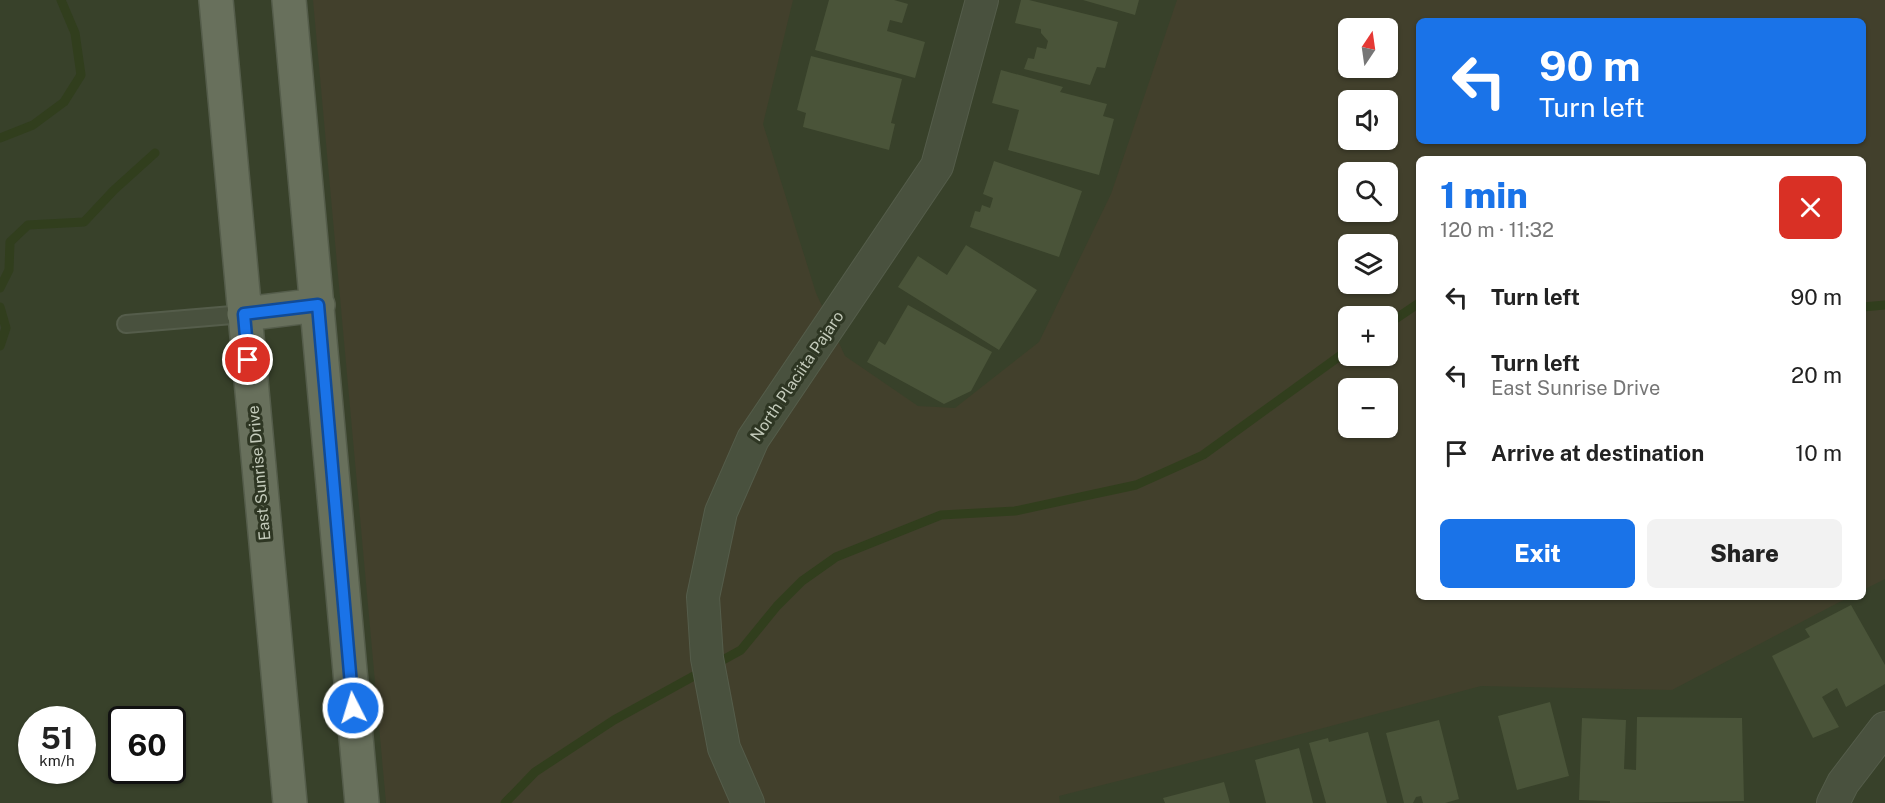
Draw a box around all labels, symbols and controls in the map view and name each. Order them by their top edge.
north arrow [1338,18,1398,78]
map controls [1338,18,1398,438]
text: 90 m [1539,41,1641,90]
icon: left [1440,42,1518,120]
button: sound [1338,90,1398,150]
text: Turn left [1539,91,1645,123]
button: search [1338,162,1398,222]
text: 1 min [1440,174,1528,216]
button: close [1779,176,1842,239]
text: 120 m · 11:32 [1440,218,1554,242]
button: layers [1338,234,1398,294]
icon: left [1440,281,1473,314]
text: Turn left [1491,284,1580,310]
text: 90 m [1791,284,1842,310]
button: + [1338,306,1398,366]
street label: North Placiita Pajaro [746,307,848,445]
pin [222,334,273,385]
icon: arrive [231,343,264,376]
text: Turn left [1491,350,1580,376]
icon: left [1440,359,1473,392]
text: 20 m [1791,362,1842,388]
text: East Sunrise Drive [1491,376,1660,400]
button: − [1338,378,1398,438]
street label: East Sunrise Drive [244,405,274,541]
icon: arrive [1440,437,1473,470]
text: Arrive at destination [1491,440,1704,466]
text: 10 m [1795,440,1842,466]
button: Exit [1440,519,1635,588]
button: Share [1647,519,1842,588]
position arrow [321,676,385,740]
speed limit sign: 60 [108,706,186,784]
text: 51 [40,720,74,756]
text: km/h [39,752,75,769]

